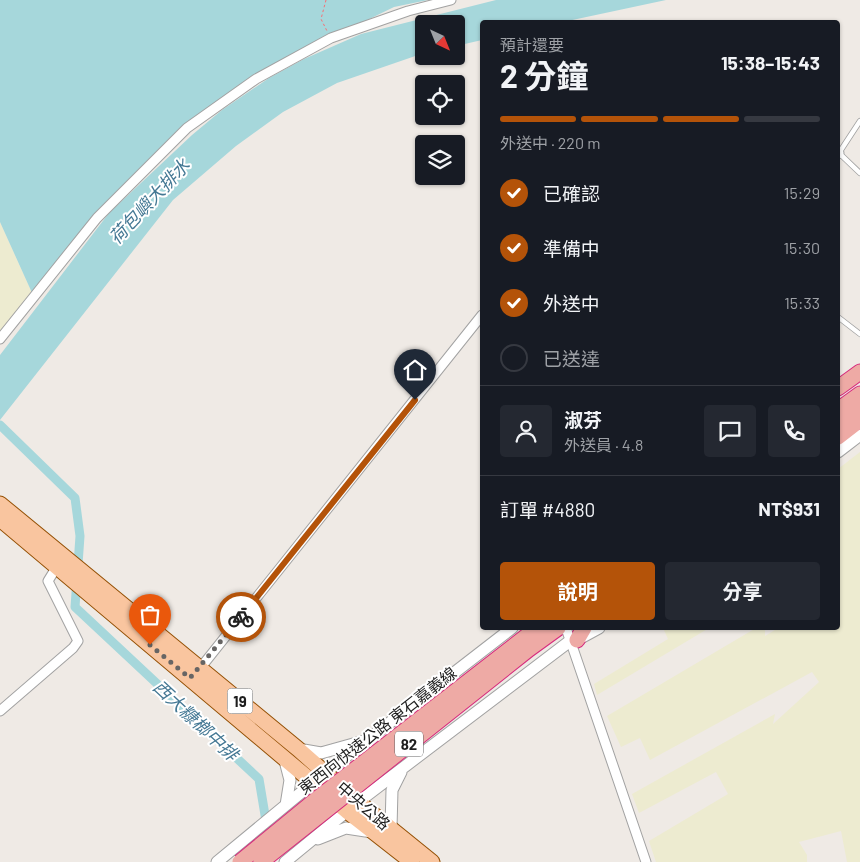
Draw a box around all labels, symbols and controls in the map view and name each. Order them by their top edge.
north arrow [415,15,465,65]
map controls [415,15,465,185]
text: 預計還要 [500,35,564,54]
text: 15:38–15:43 [721,51,820,74]
text: 2 分鐘 [500,56,588,94]
button: locate [415,75,465,125]
text: 外送中 · 220 m [500,133,600,152]
button: layers [415,135,465,185]
water label: 荷包嶼大排水 [104,153,195,248]
icon: check [500,179,528,207]
text: 已確認 [543,182,600,205]
text: 15:29 [784,183,820,202]
icon: check [500,234,528,262]
text: 準備中 [543,237,600,260]
text: 15:30 [783,238,820,257]
icon: check [500,289,528,317]
text: 外送中 [543,292,600,315]
text: 15:33 [784,293,820,312]
text: 已送達 [543,347,600,370]
pin [394,349,436,400]
icon: home [401,356,429,384]
button: person [500,405,552,457]
button: chat [704,405,756,457]
button: phone [768,405,820,457]
text: 淑芬 [564,408,602,431]
text: 外送員 · 4.8 [564,435,643,454]
text: NT$931 [758,497,820,520]
text: 訂單 #4880 [500,498,595,521]
button: 說明 [500,562,655,620]
button: 分享 [665,562,820,620]
courier [216,592,266,642]
pin [129,594,171,645]
icon: bag [136,601,164,629]
icon: bike [227,603,255,631]
street label: 東西向快速公路 東石嘉義線 [294,662,460,798]
water label: 西大糠榔中排 [149,675,244,766]
road number: 19 [228,688,252,714]
road number: 82 [395,732,423,756]
street label: 中央公路 [334,777,394,833]

